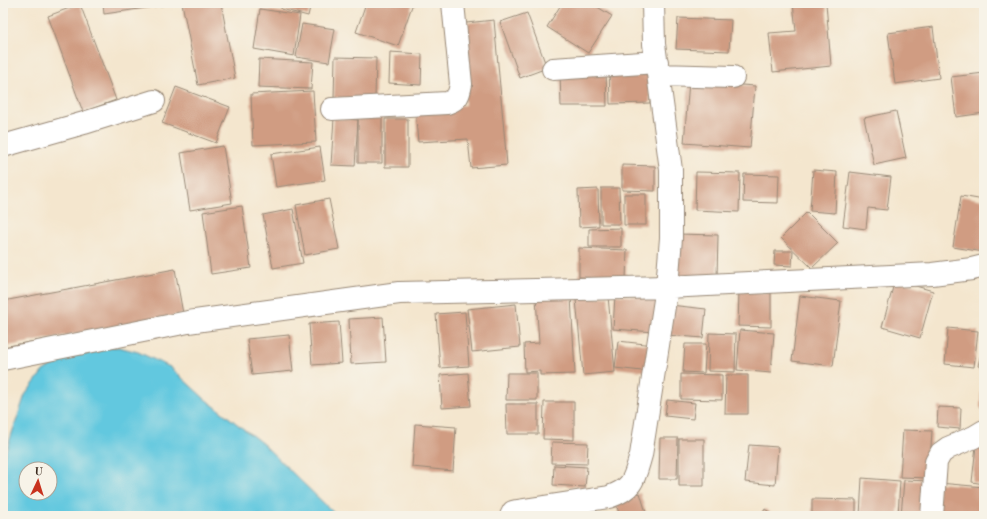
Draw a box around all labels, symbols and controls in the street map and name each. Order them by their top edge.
north arrow [18,461,58,501]
text: U [34,467,44,478]

